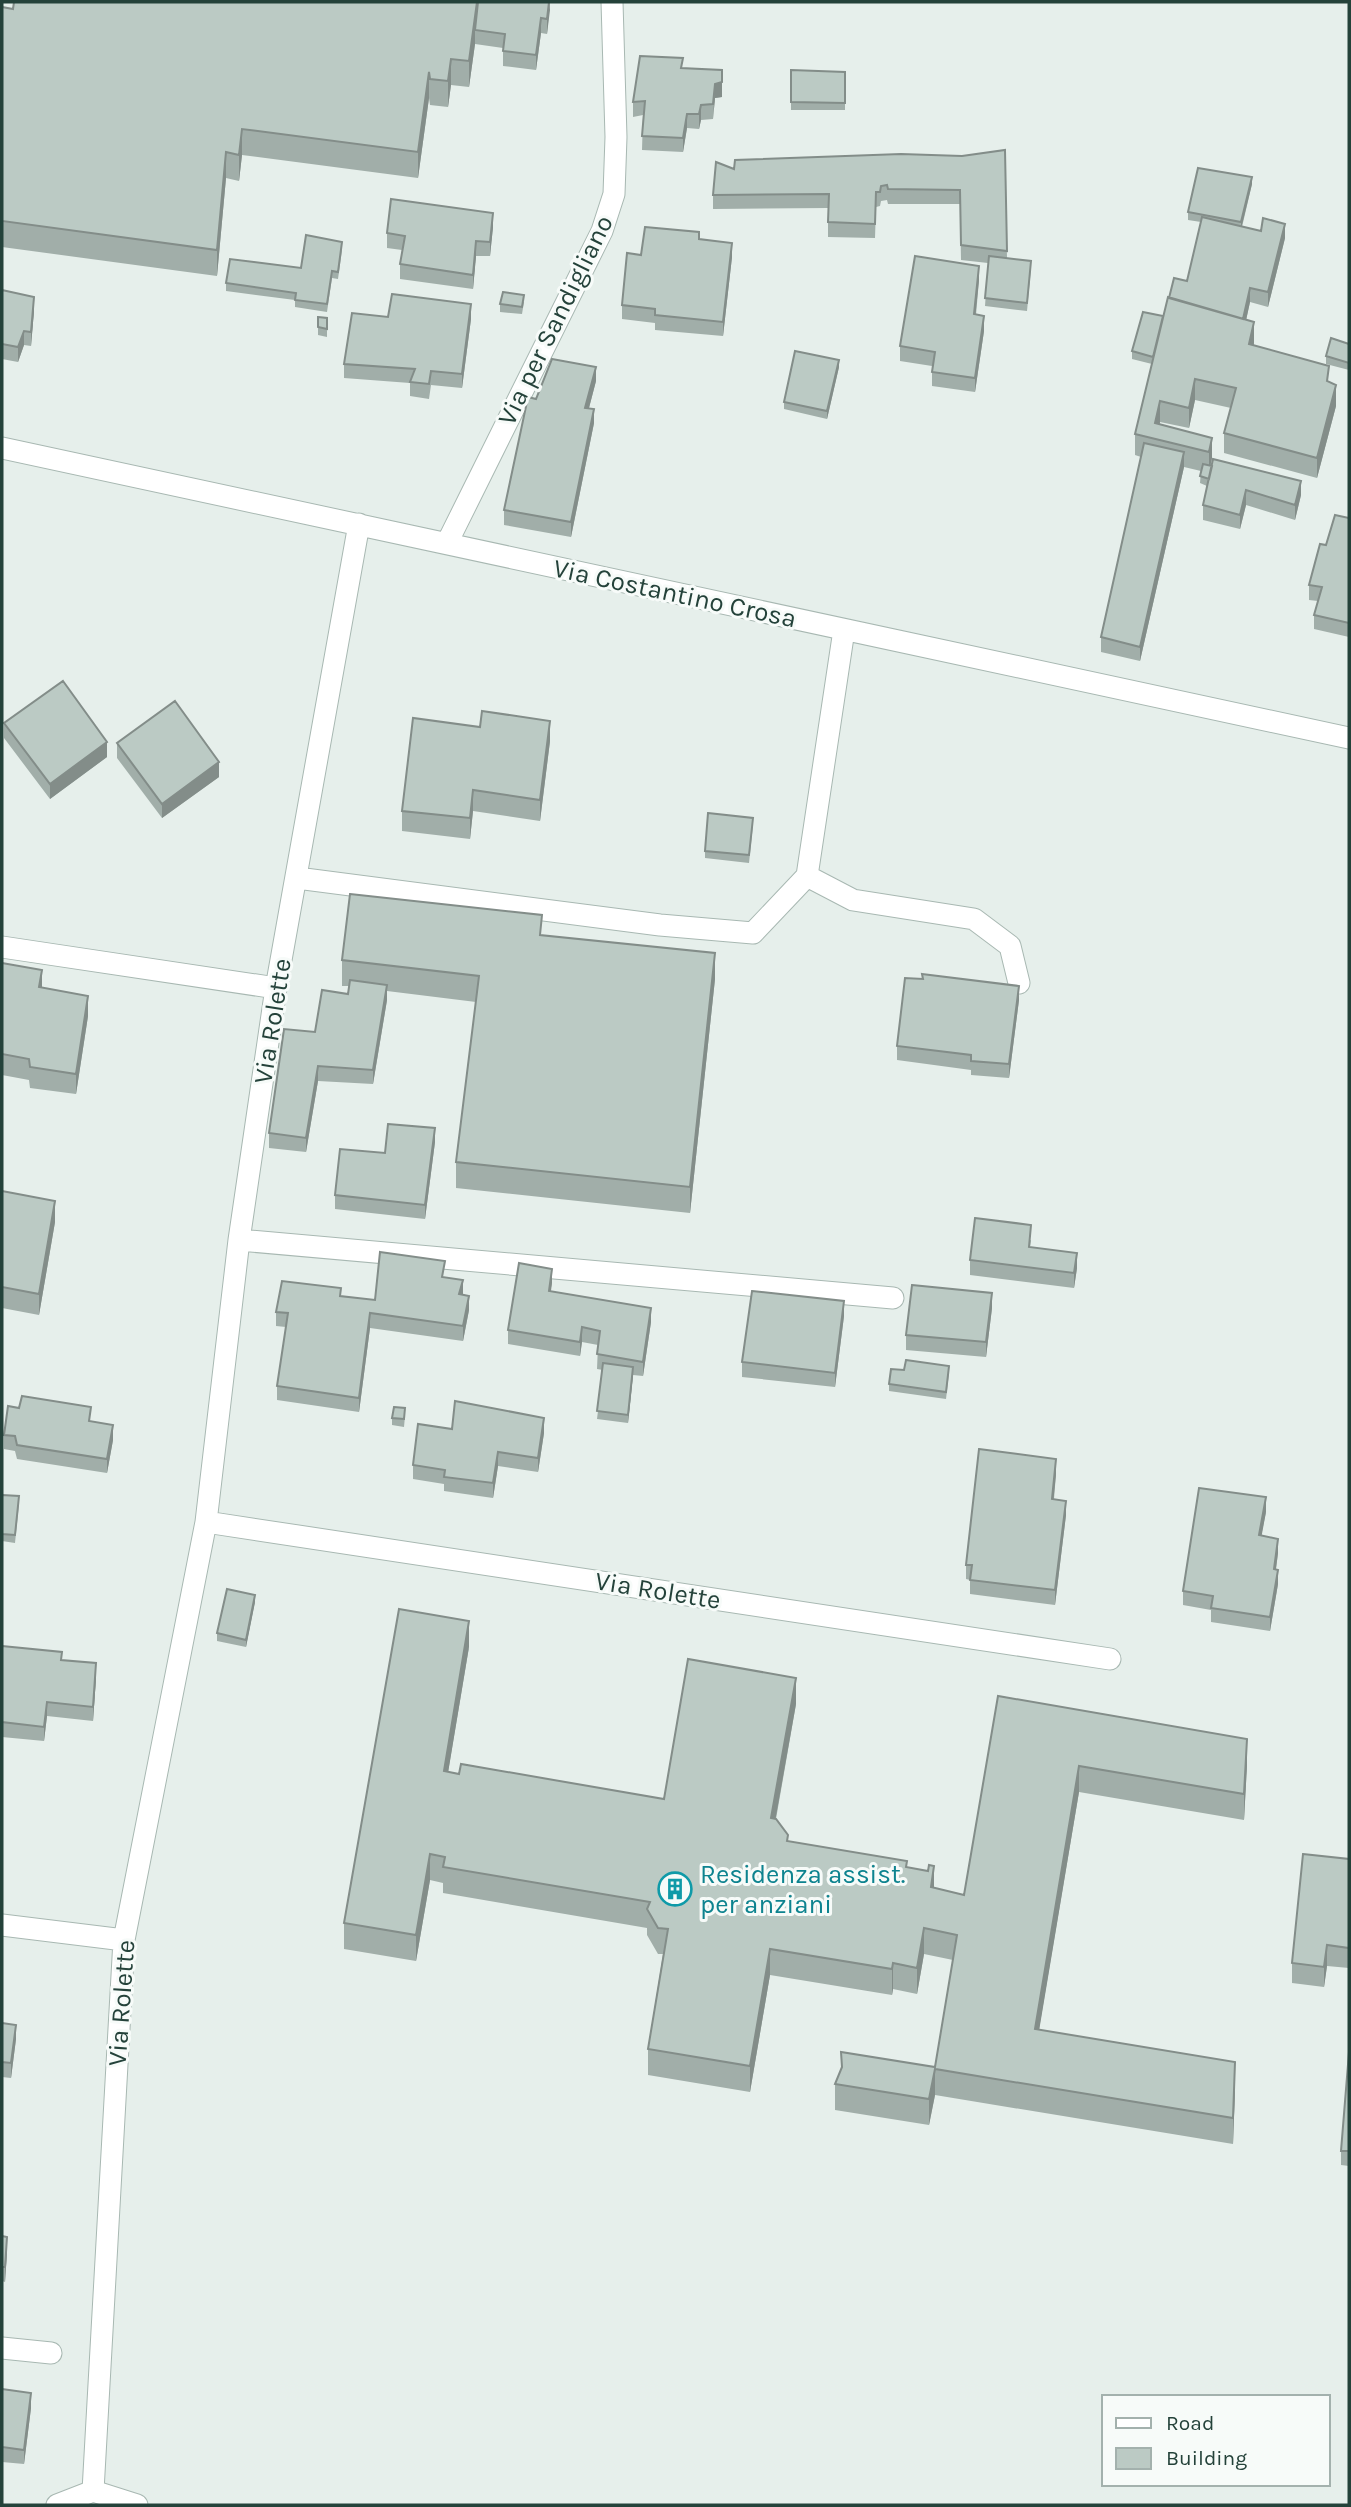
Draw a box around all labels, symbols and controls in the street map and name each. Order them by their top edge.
street label: Via per Sandigliano [491,210,620,430]
street label: Via Costantino Crosa [551,553,799,634]
street label: Via Rolette [247,956,298,1086]
street label: Via Rolette [593,1565,723,1616]
place label: Residenza assist. per anziani [700,1859,905,1920]
building icon: Residenza assist. per anziani [656,1870,694,1908]
street label: Via Rolette [102,1939,141,2067]
legend [1102,2395,1330,2486]
text: Road [1166,2411,1214,2435]
text: Building [1166,2446,1247,2470]

